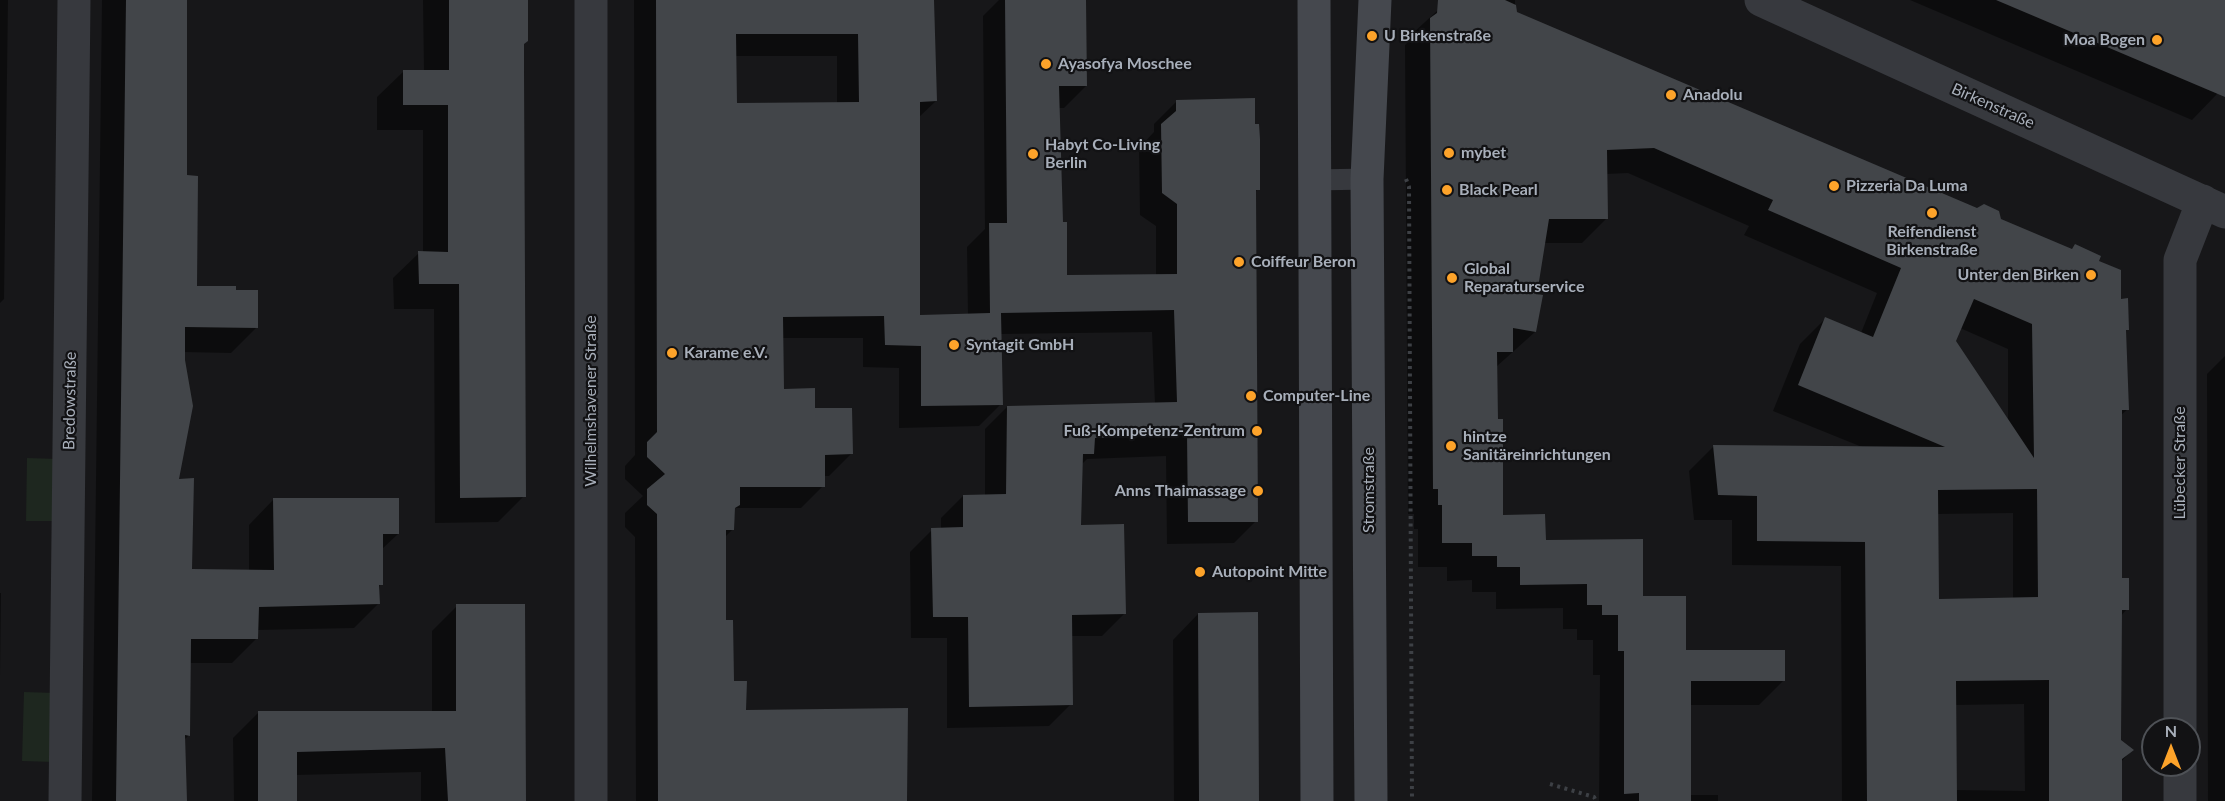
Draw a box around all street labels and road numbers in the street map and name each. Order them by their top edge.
street label: Birkenstraße [1948,79,2038,133]
street label: Wilhelmshavener Straße [581,315,601,487]
street label: Bredowstraße [60,352,80,450]
street label: Lübecker Straße [2170,406,2190,520]
street label: Stromstraße [1359,447,1379,533]

